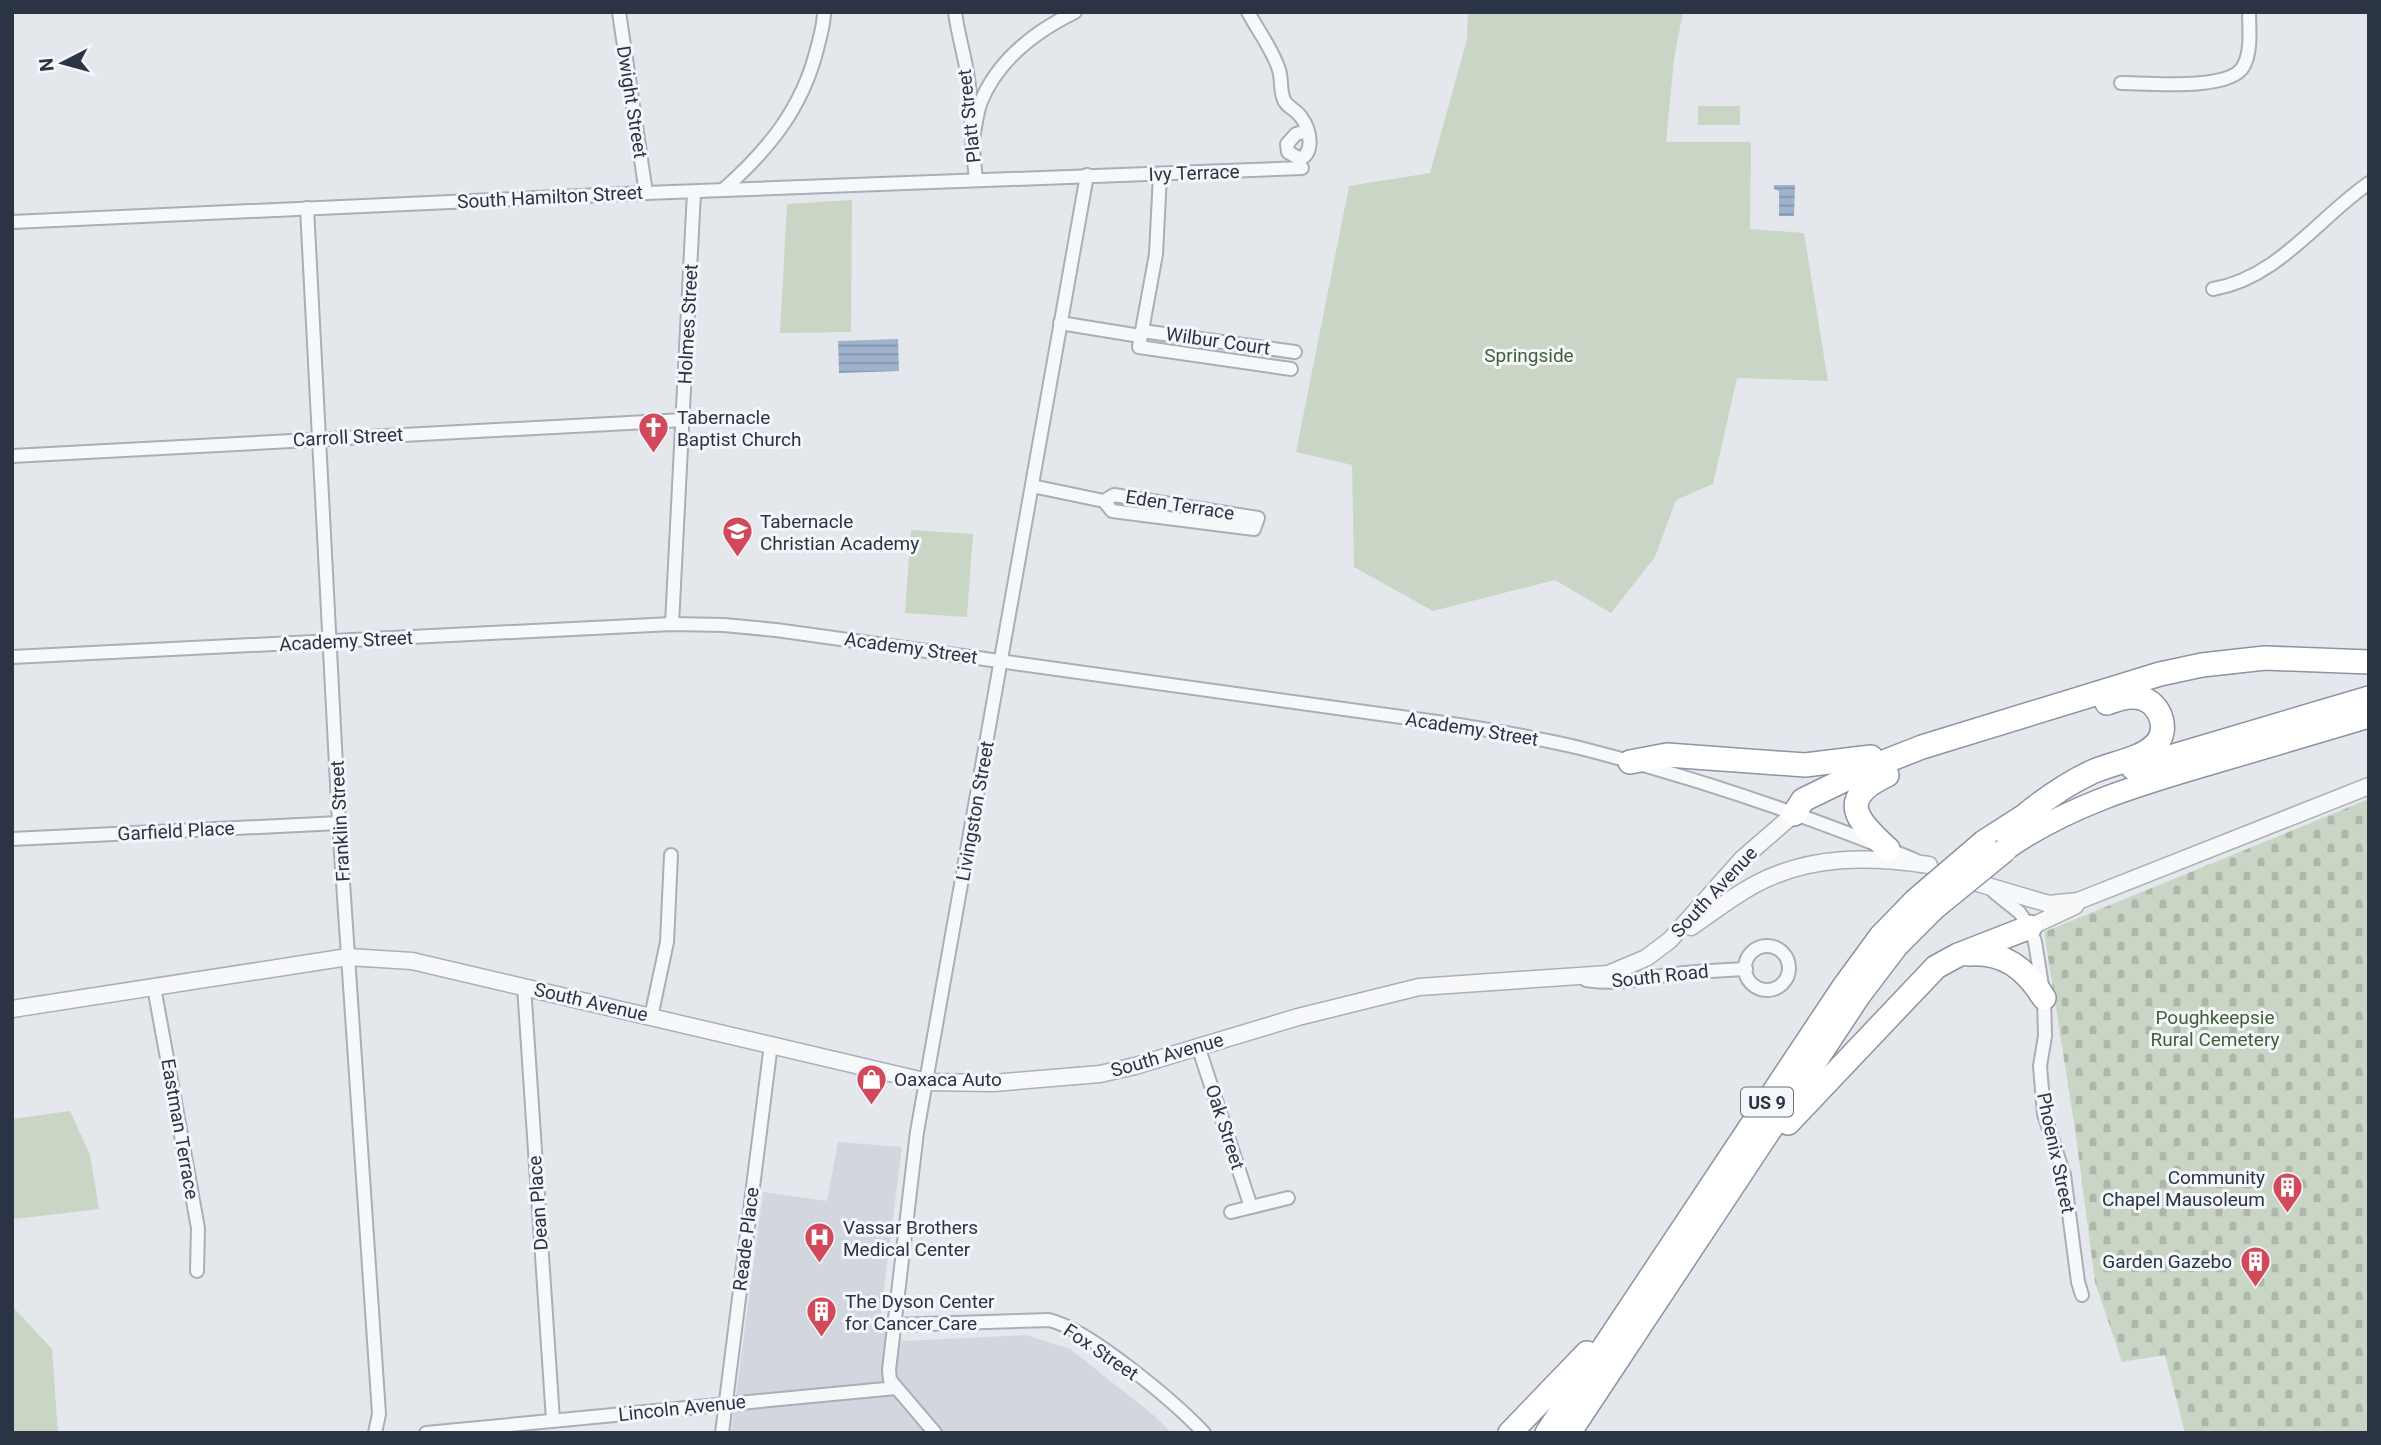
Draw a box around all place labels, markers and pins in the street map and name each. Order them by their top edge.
place label: Tabernacle Baptist Church [677,406,801,451]
church icon: Tabernacle Baptist Church [637,411,671,455]
place label: Tabernacle Christian Academy [760,510,919,555]
school or university icon: Tabernacle Christian Academy [720,515,754,559]
shop icon: Oaxaca Auto [854,1062,888,1106]
place label: Oaxaca Auto [894,1068,1002,1091]
place label: Community Chapel Mausoleum [2102,1166,2265,1211]
building icon: Community Chapel Mausoleum [2271,1171,2305,1215]
place label: Vassar Brothers Medical Center [843,1216,978,1261]
hospital icon: Vassar Brothers Medical Center [803,1221,837,1265]
building icon: Garden Gazebo [2238,1244,2272,1288]
place label: Garden Gazebo [2102,1250,2232,1273]
place label: The Dyson Center for Cancer Care [845,1290,995,1335]
building icon: The Dyson Center for Cancer Care [805,1295,839,1339]

